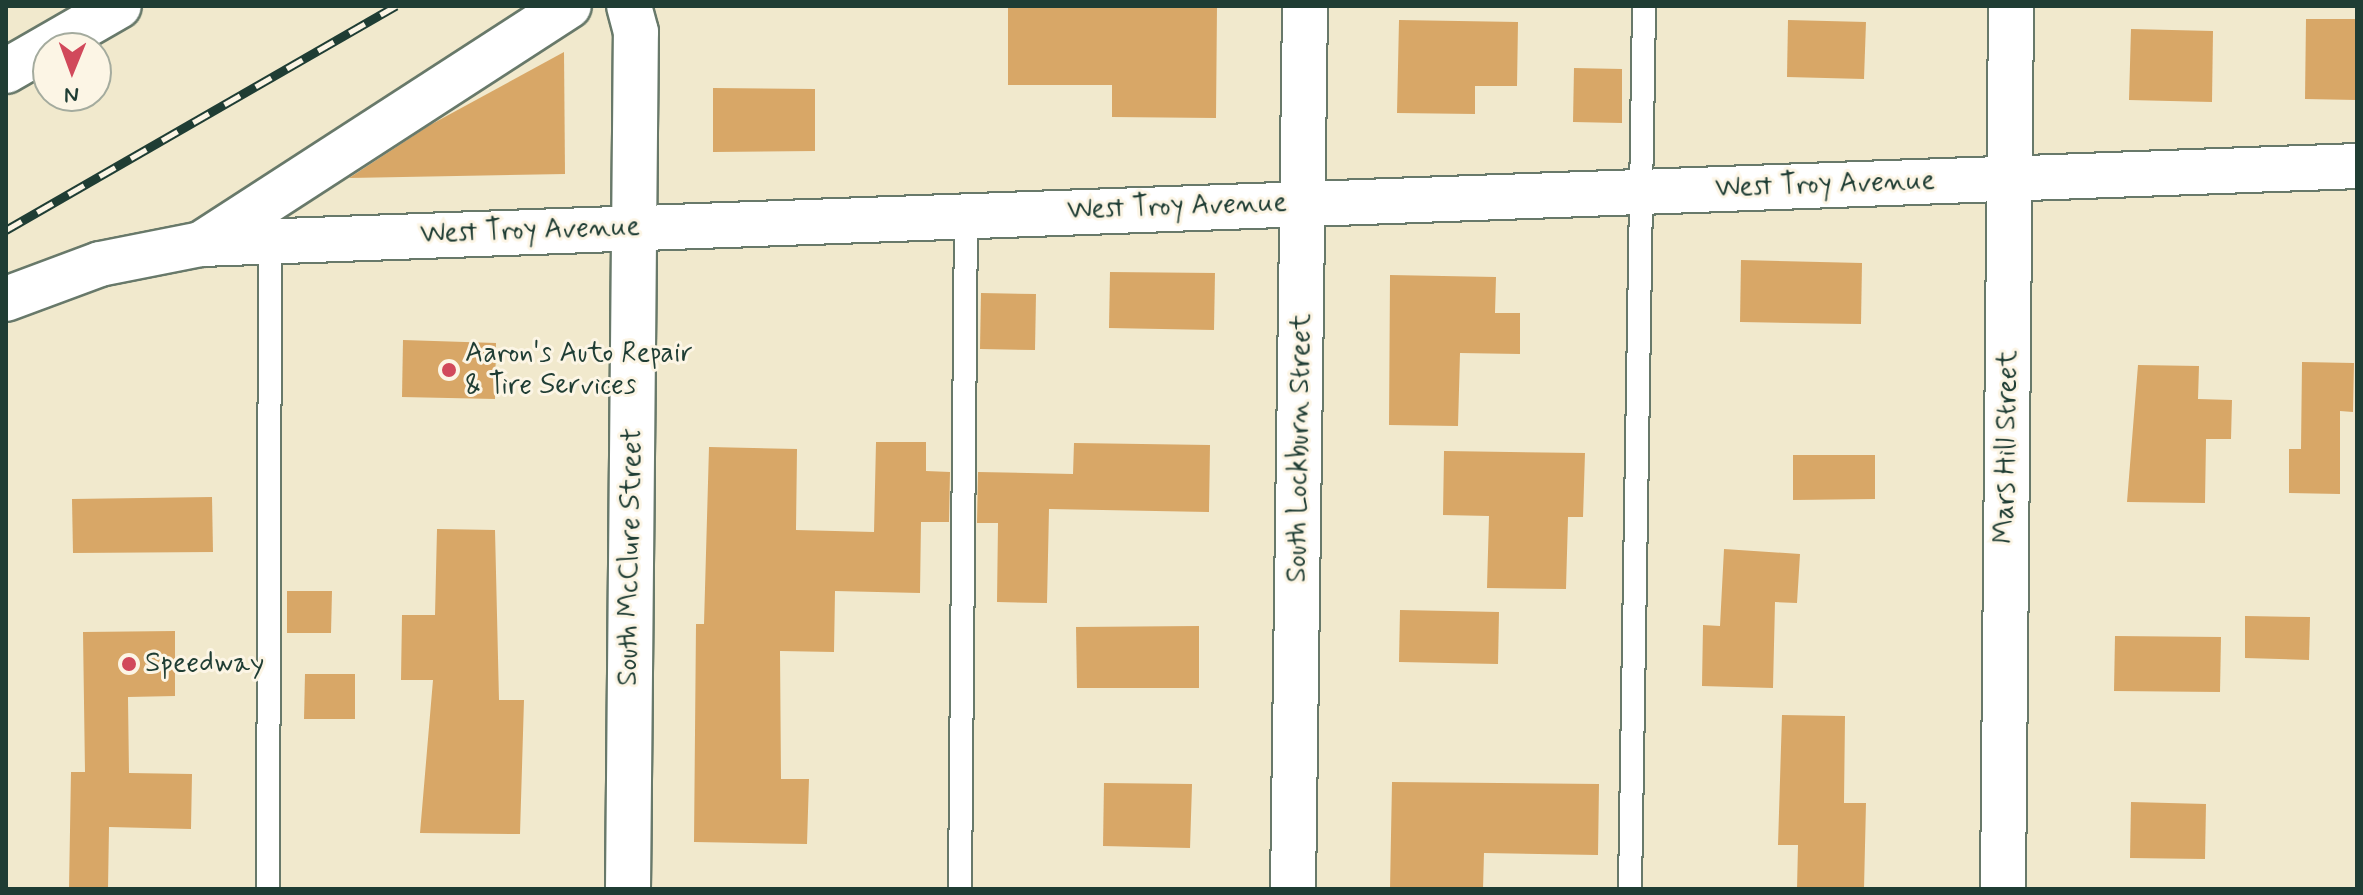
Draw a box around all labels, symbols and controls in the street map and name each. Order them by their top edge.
north arrow [32,32,112,112]
text: N [64,80,79,108]
street label: West Troy Avenue [1718,165,1932,205]
street label: West Troy Avenue [1070,187,1284,227]
street label: West Troy Avenue [423,211,637,251]
street label: South Lockburn Street [1281,313,1319,583]
place label: Aaron's Auto Repair & Tire Services [465,337,696,403]
street label: Mars Hill Street [1989,350,2025,544]
marker: Aaron's Auto Repair & Tire Services [440,361,458,379]
street label: South McClure Street [612,429,650,685]
place label: Speedway [145,647,264,681]
marker: Speedway [120,655,138,673]

